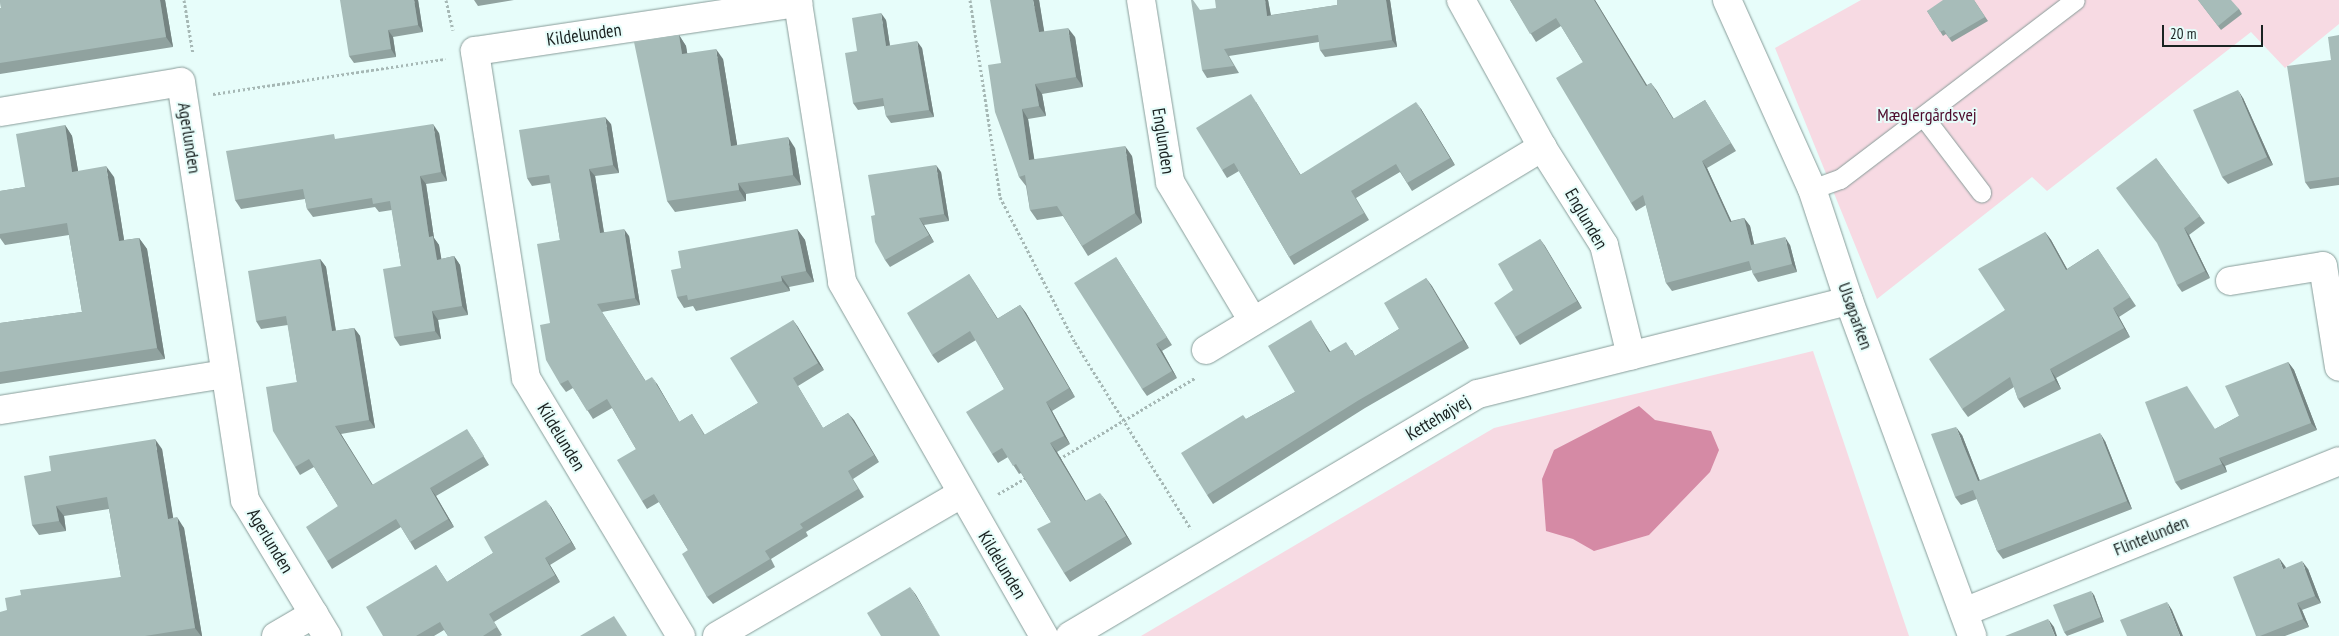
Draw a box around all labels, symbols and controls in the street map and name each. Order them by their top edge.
scale bar [2164,15,2265,47]
street label: Kildelunden [545,19,623,51]
text: 20 m [2170,24,2196,43]
street label: Agerlunden [173,101,205,175]
park label: Mæglergårdsvej [1877,104,1977,126]
street label: Englunden [1147,107,1179,175]
street label: Englunden [1560,185,1612,253]
street label: Ulsøparken [1833,280,1877,352]
street label: Kettehøjvej [1402,391,1474,445]
street label: Kildelunden [532,399,590,475]
street label: Agerlunden [242,505,298,577]
street label: Flintelunden [2110,511,2192,561]
street label: Kildelunden [973,527,1031,603]

